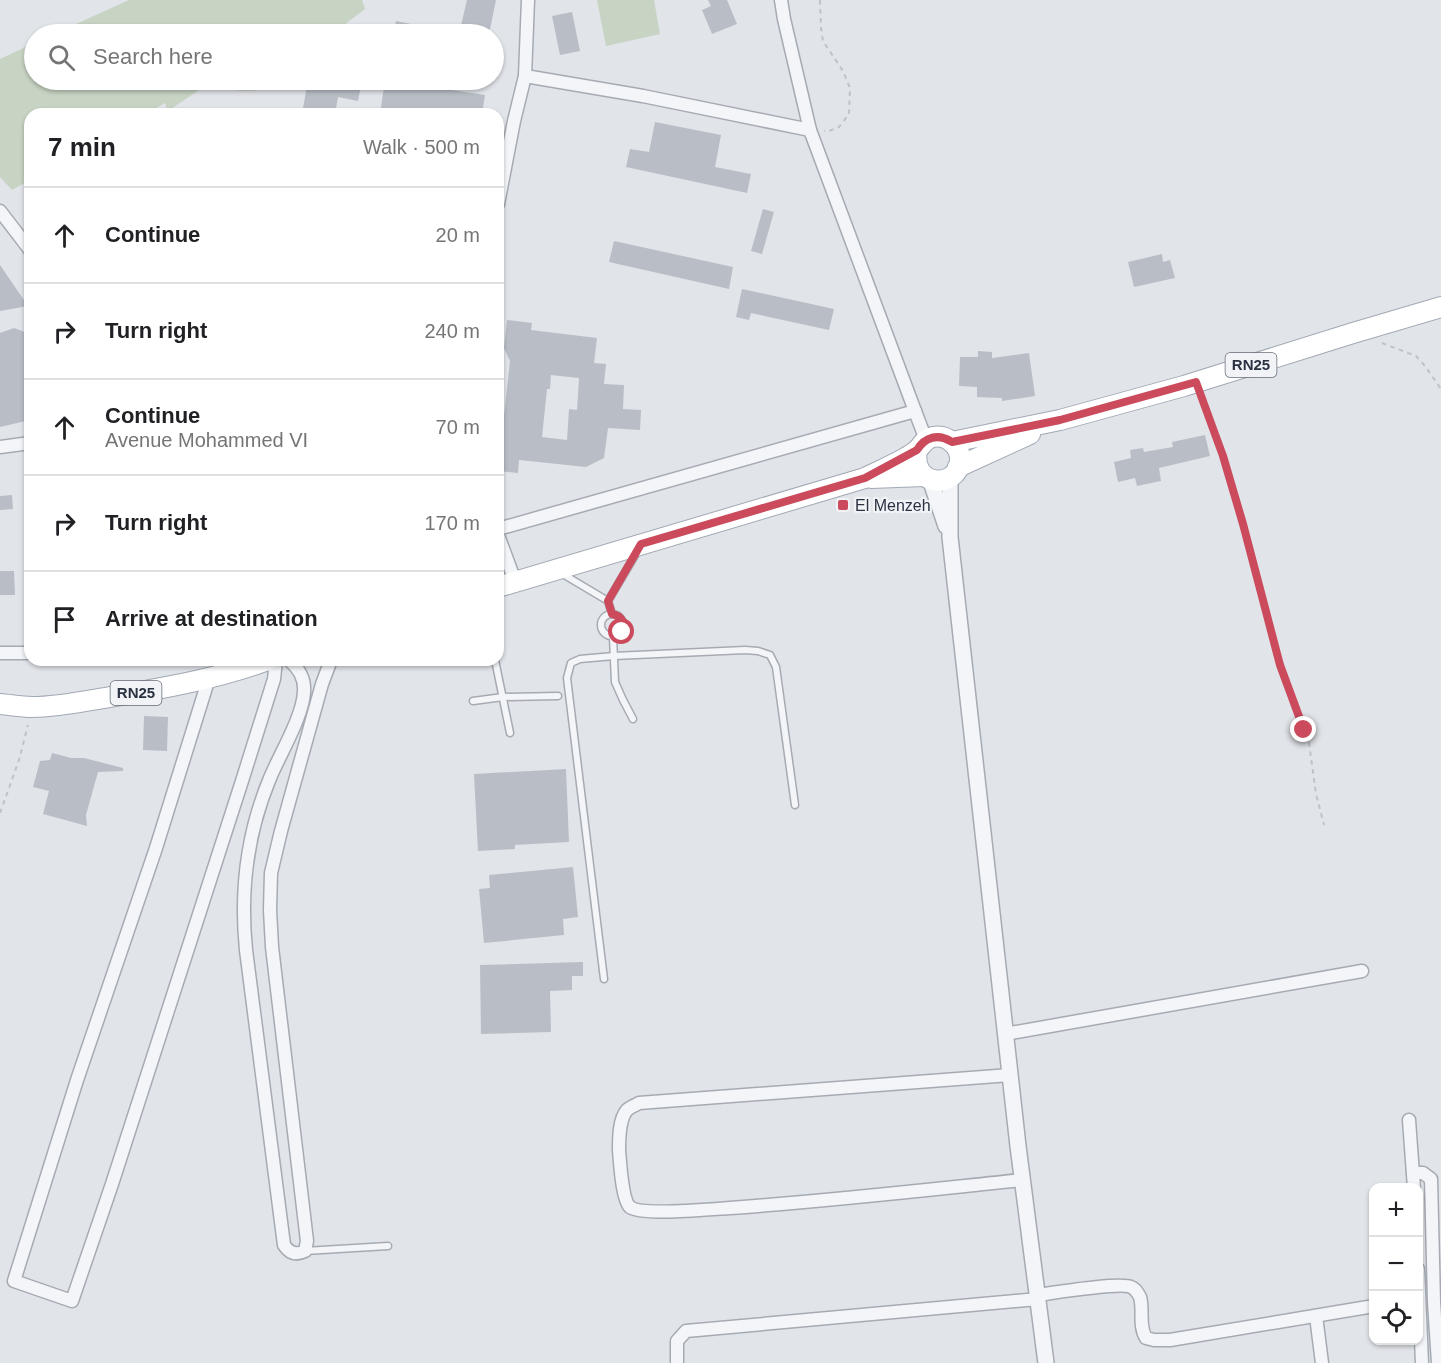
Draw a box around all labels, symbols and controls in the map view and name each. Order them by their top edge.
search box [24,24,504,90]
icon: search [45,41,78,74]
text: Search here [93,44,213,69]
text: 7 min [48,132,116,162]
text: Walk · 500 m [363,136,480,158]
icon: ahead [48,219,81,252]
text: Continue [105,222,200,247]
text: 20 m [436,224,480,246]
icon: right [48,315,81,348]
text: Turn right [105,318,207,343]
text: 240 m [424,320,480,342]
road number: RN25 [1226,353,1276,377]
text: Continue [105,403,200,428]
icon: ahead [48,411,81,444]
text: 70 m [436,416,480,438]
text: Avenue Mohammed VI [105,429,308,451]
place label: El Menzeh [855,497,931,514]
marker: El Menzeh [836,498,850,512]
icon: right [48,507,81,540]
text: Turn right [105,510,207,535]
text: 170 m [424,512,480,534]
icon: arrive [48,603,81,636]
text: Arrive at destination [105,606,318,631]
route start [608,618,634,644]
road number: RN25 [110,681,162,705]
route end [1290,716,1316,742]
map controls [1369,1183,1423,1345]
button: + [1369,1183,1423,1237]
button: − [1369,1237,1423,1291]
button: locate [1369,1291,1423,1345]

